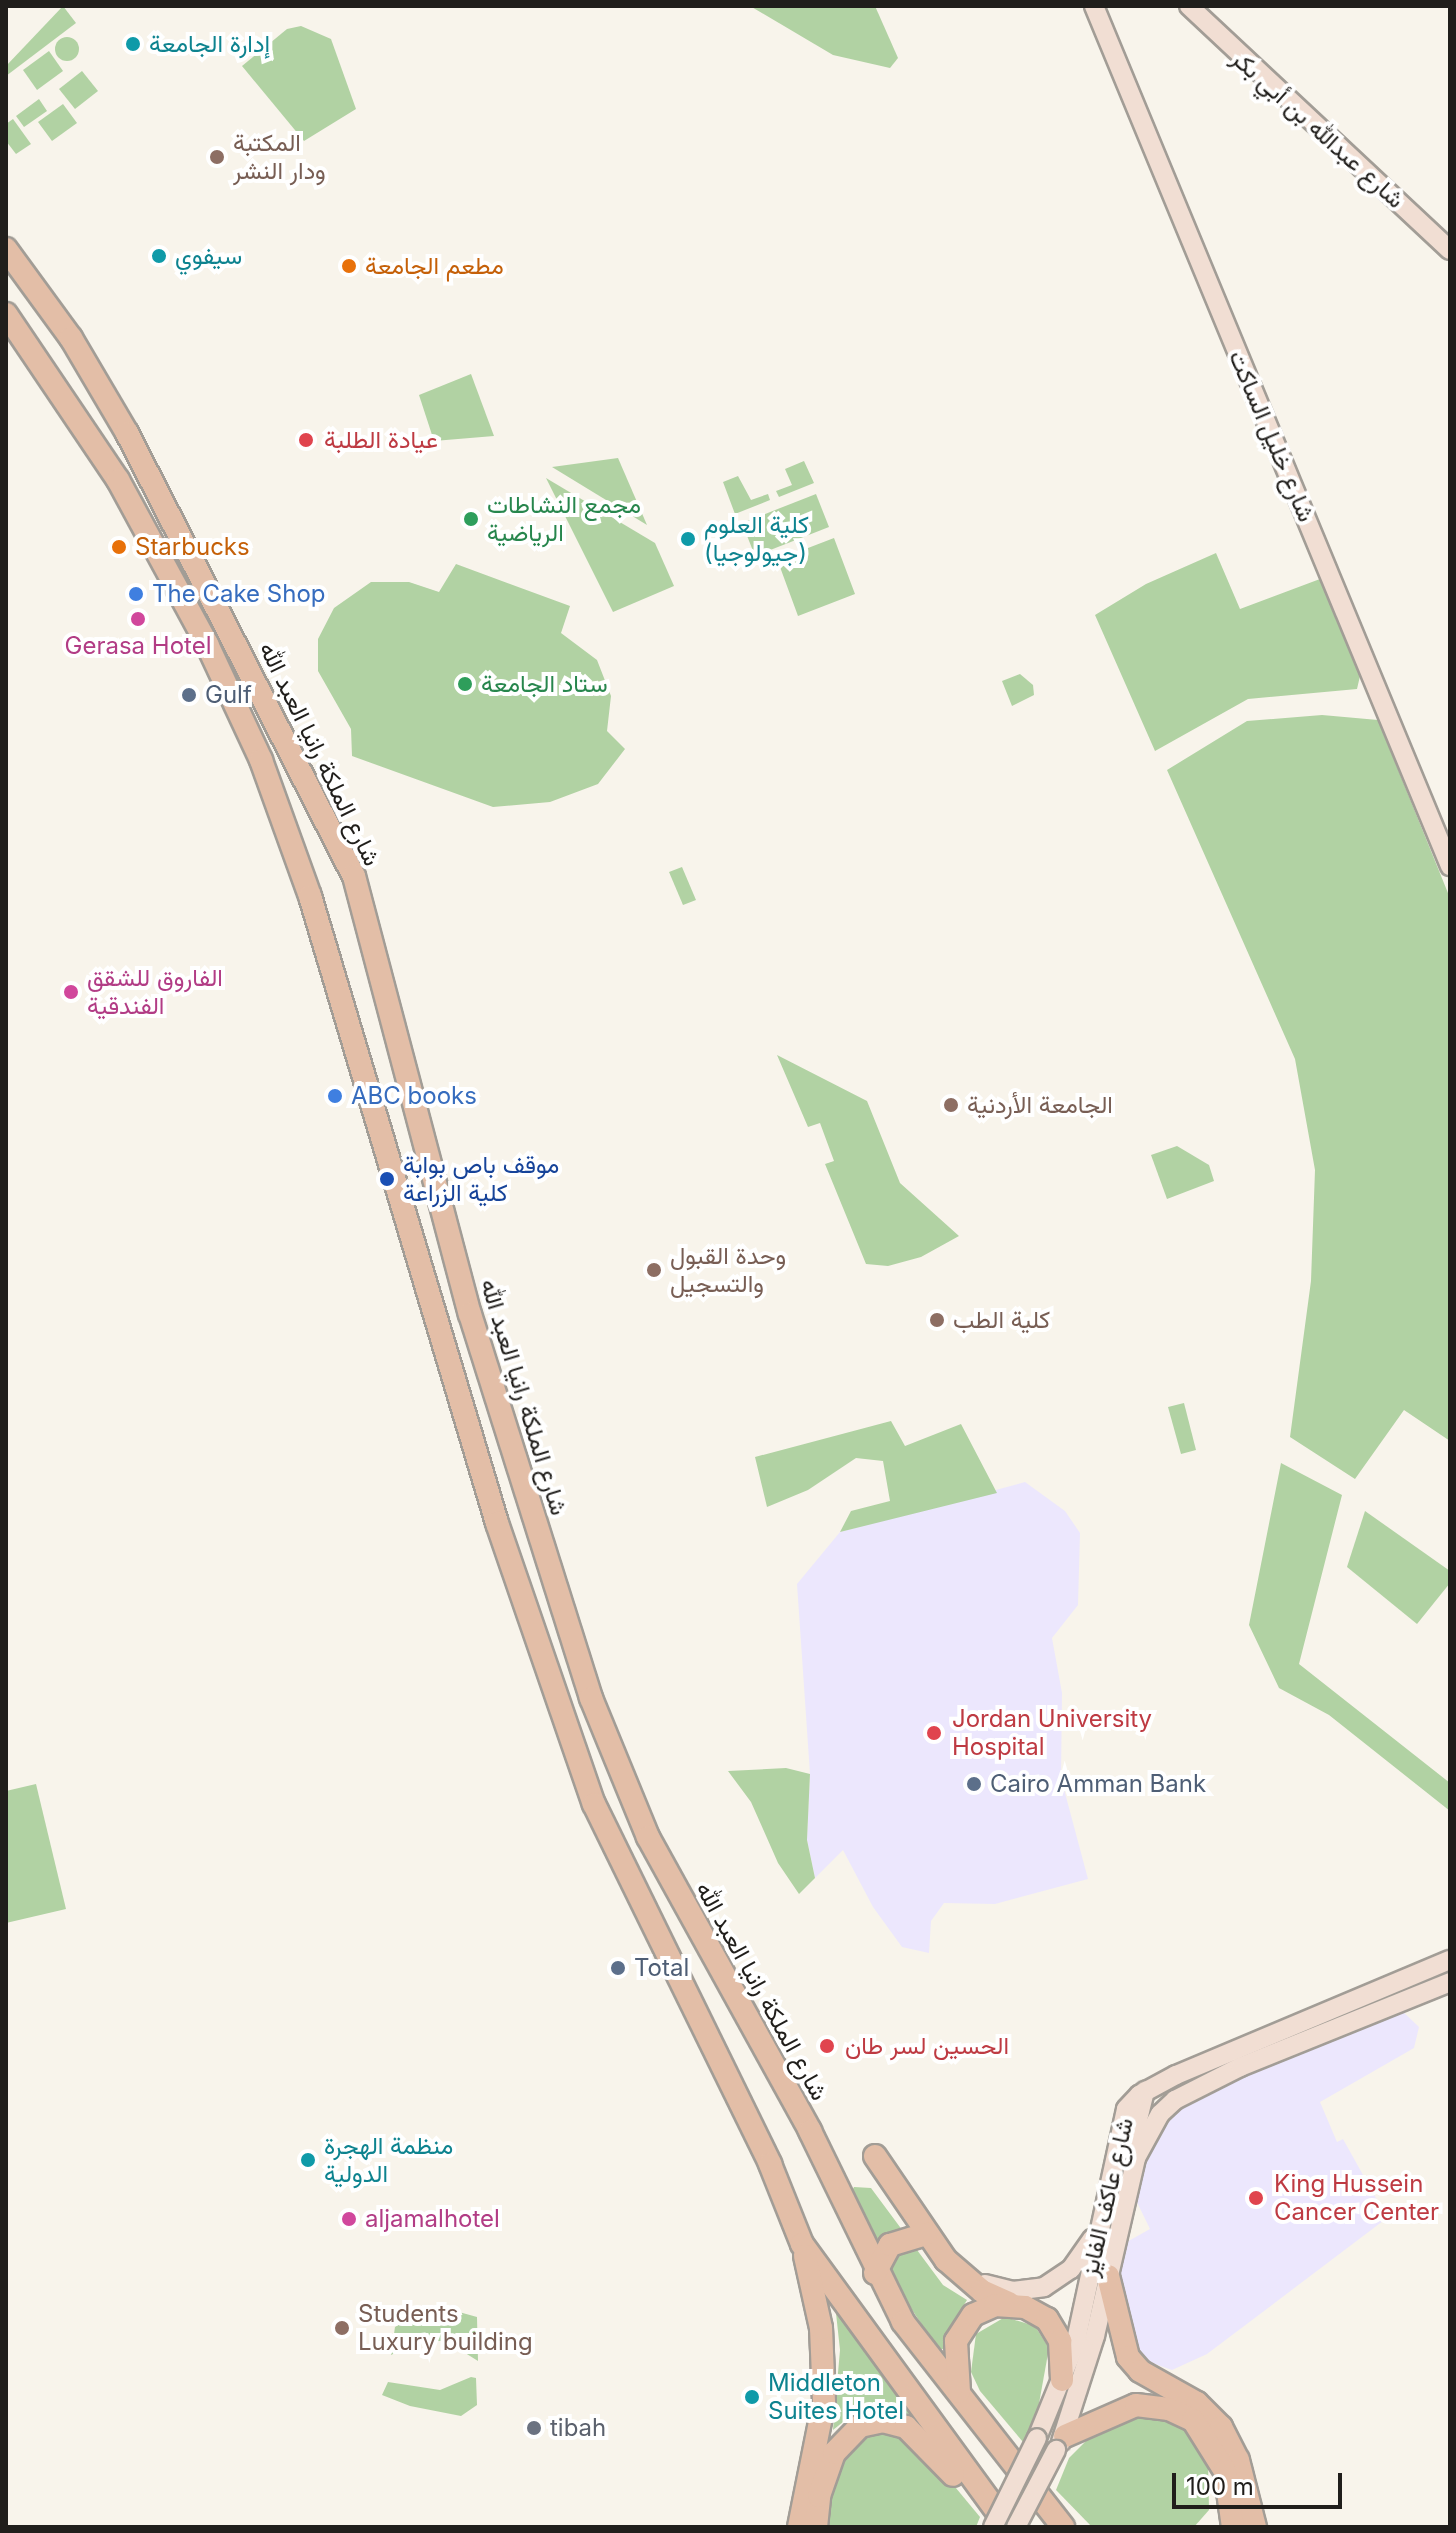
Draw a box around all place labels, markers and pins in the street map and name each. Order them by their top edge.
place label: إدارة الجامعة [149,30,270,58]
marker: إدارة الجامعة [124,35,142,53]
place label: المكتبة ودار النشر [233,129,326,185]
marker: المكتبة ودار النشر [208,148,226,166]
place label: سيفوي [175,242,242,270]
marker: سيفوي [150,247,168,265]
place label: مطعم الجامعة [365,252,504,280]
marker: مطعم الجامعة [340,257,358,275]
place label: عيادة الطلبة [324,426,438,454]
marker: عيادة الطلبة [295,429,317,451]
place label: مجمع النشاطات الرياضية [487,491,641,547]
marker: مجمع النشاطات الرياضية [462,510,480,528]
place label: كلية العلوم (جيولوجيا) [704,511,809,567]
marker: كلية العلوم (جيولوجيا) [679,530,697,548]
place label: Starbucks [135,533,250,561]
marker: Starbucks [110,538,128,556]
place label: The Cake Shop [152,580,325,608]
marker: The Cake Shop [127,585,145,603]
marker: Gerasa Hotel [129,610,147,628]
place label: Gerasa Hotel [65,632,211,660]
place label: ستاد الجامعة [481,670,608,698]
marker: ستاد الجامعة [456,675,474,693]
place label: Gulf [205,681,252,709]
marker: Gulf [180,686,198,704]
place label: الفاروق للشقق الفندقية [87,964,223,1020]
marker: الفاروق للشقق الفندقية [62,983,80,1001]
place label: ABC books [351,1082,477,1110]
marker: ABC books [326,1087,344,1105]
place label: الجامعة الأردنية [967,1091,1113,1119]
marker: الجامعة الأردنية [942,1096,960,1114]
place label: موقف باص بوابة كلية الزراعة [403,1151,559,1207]
marker: موقف باص بوابة كلية الزراعة [378,1170,396,1188]
place label: وحدة القبول والتسجيل [670,1242,786,1298]
marker: وحدة القبول والتسجيل [645,1261,663,1279]
place label: كلية الطب [953,1306,1050,1334]
marker: كلية الطب [928,1311,946,1329]
place label: Jordan University Hospital [952,1705,1152,1761]
marker: Jordan University Hospital [923,1722,945,1744]
place label: Cairo Amman Bank [990,1770,1206,1798]
marker: Cairo Amman Bank [965,1775,983,1793]
place label: Total [634,1954,689,1982]
marker: Total [609,1959,627,1977]
place label: الحسين لسر طان [845,2032,1009,2060]
marker: الحسين لسر طان [816,2035,838,2057]
place label: منظمة الهجرة الدولية [324,2132,453,2188]
marker: منظمة الهجرة الدولية [299,2151,317,2169]
place label: King Hussein Cancer Center [1274,2170,1439,2226]
marker: King Hussein Cancer Center [1245,2187,1267,2209]
place label: aljamalhotel [365,2205,500,2233]
marker: aljamalhotel [340,2210,358,2228]
place label: Students Luxury building [358,2300,533,2356]
marker: Students Luxury building [333,2319,351,2337]
place label: Middleton Suites Hotel [768,2369,904,2425]
marker: Middleton Suites Hotel [743,2388,761,2406]
place label: tibah [550,2414,606,2442]
marker: tibah [525,2419,543,2437]

